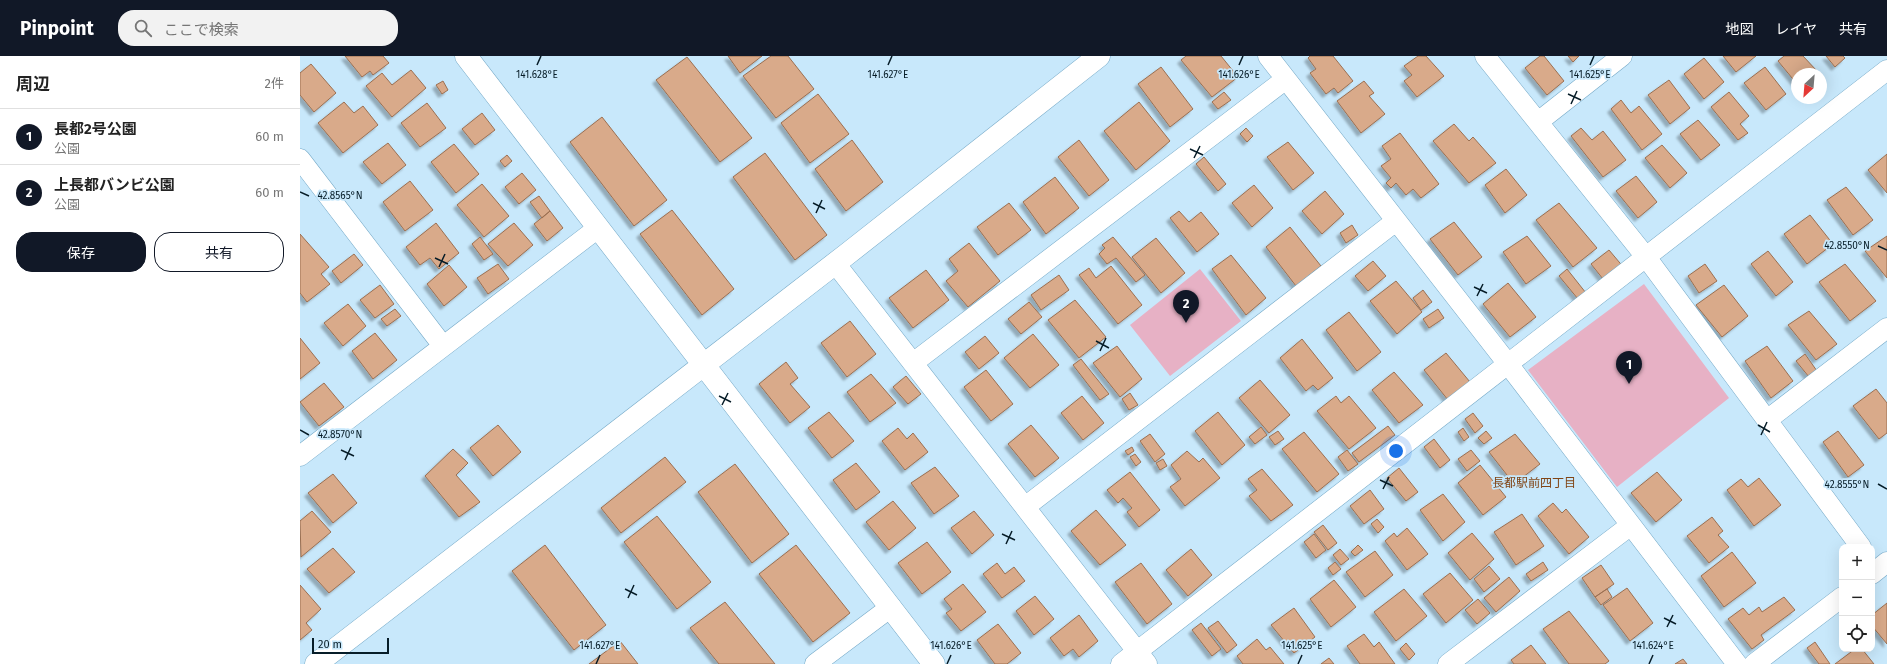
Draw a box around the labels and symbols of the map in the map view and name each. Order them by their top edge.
north arrow [1791,68,1827,104]
text: 141.628°E [516,69,558,81]
text: 141.627°E [868,69,908,81]
text: 141.626°E [1218,69,1260,81]
text: 141.625°E [1569,69,1611,81]
text: 42.8565°N [317,190,363,202]
text: 42.8550°N [1824,240,1870,252]
pin: 2 [1173,290,1199,323]
pin: 1 [1616,351,1642,384]
text: 42.8570°N [318,429,362,441]
your location [1386,441,1406,461]
district label: 長都駅前四丁目 [1492,476,1576,490]
text: 42.8555°N [1825,479,1869,491]
scale bar [312,636,389,655]
text: 141.627°E [580,640,620,652]
text: 141.626°E [930,640,972,652]
text: 141.625°E [1281,640,1323,652]
text: 141.624°E [1632,640,1674,652]

